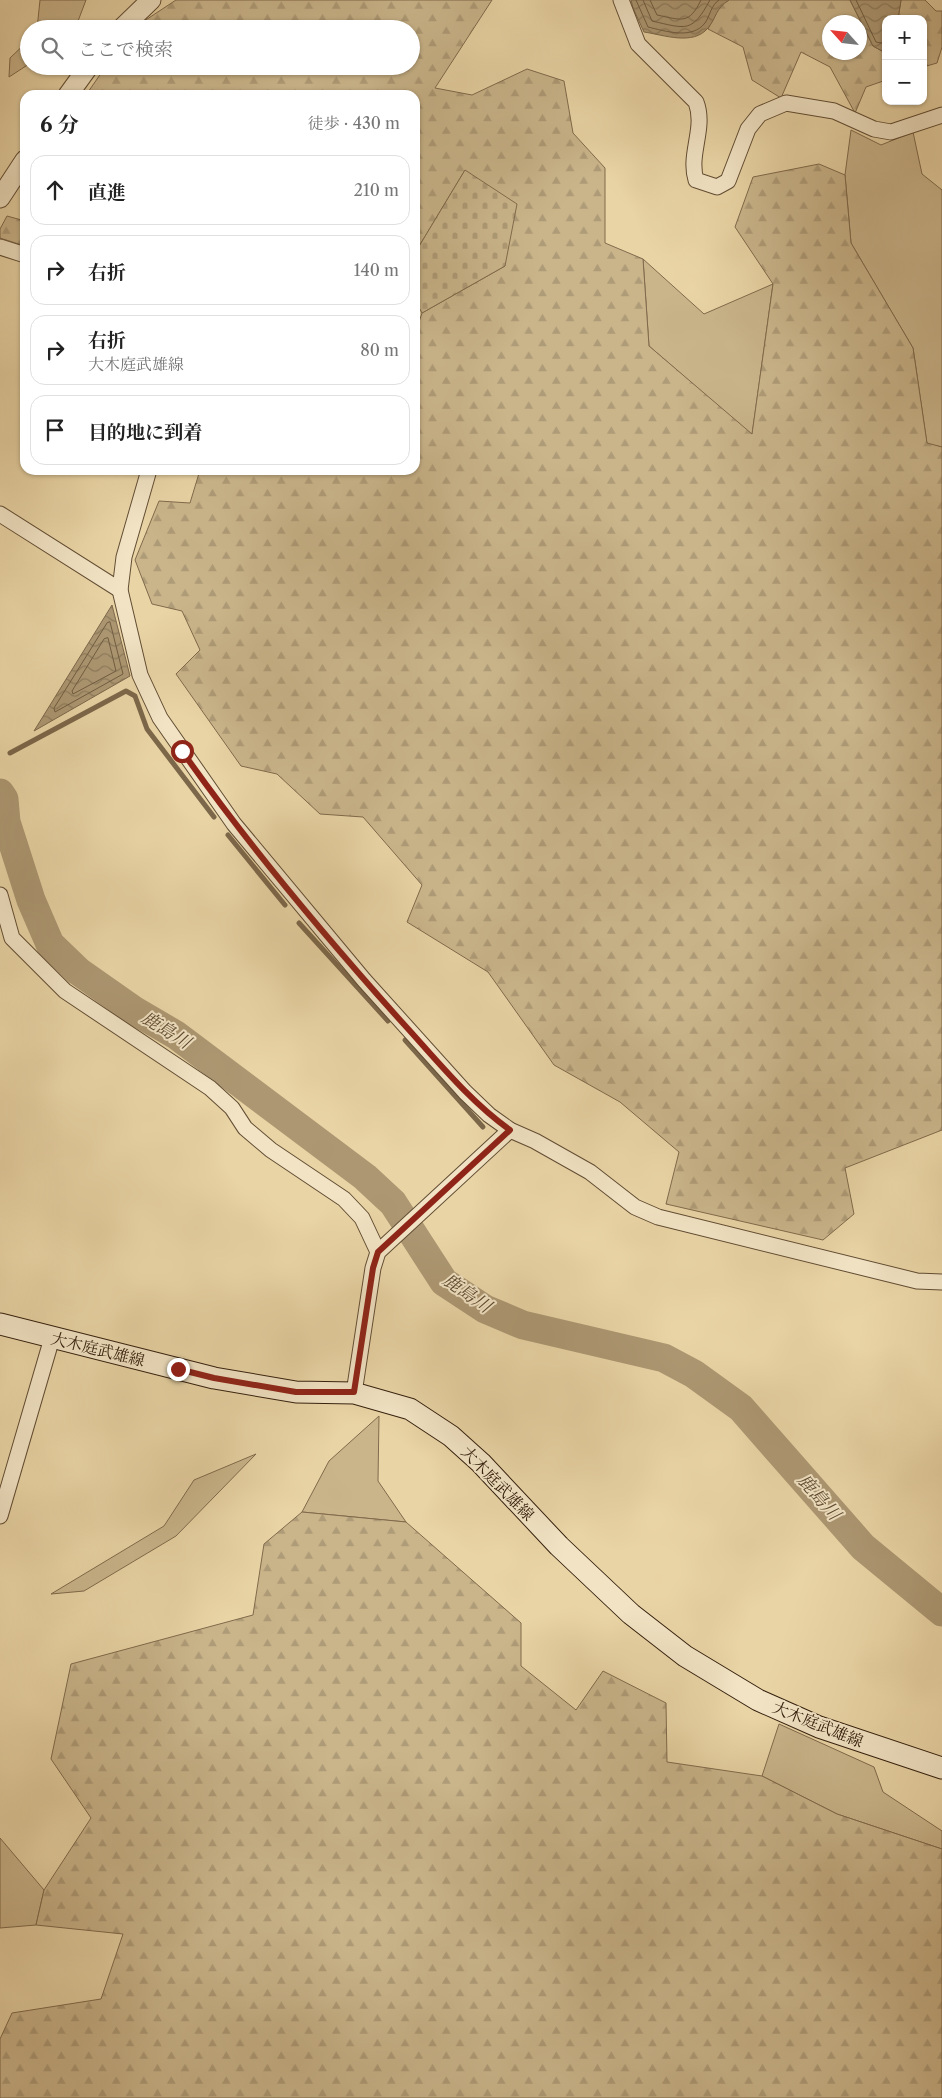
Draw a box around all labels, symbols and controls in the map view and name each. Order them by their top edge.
north arrow [822,15,867,60]
map controls [882,15,927,105]
button: + [882,15,927,60]
search box [20,20,420,75]
icon: search [38,34,66,62]
text: ここで検索 [78,38,173,61]
button: − [882,60,927,105]
text: 6 分 [40,112,79,137]
text: 徒歩 · 430 m [308,113,400,133]
icon: ahead [41,176,69,204]
text: 210 m [354,180,399,200]
text: 直進 [88,181,126,204]
icon: right [41,256,69,284]
text: 140 m [354,260,399,280]
text: 右折 [88,261,126,284]
text: 右折 [88,329,126,352]
icon: right [41,336,69,364]
text: 80 m [360,340,399,360]
text: 大木庭武雄線 [88,354,184,374]
icon: arrive [41,416,69,444]
text: 目的地に到着 [88,421,202,444]
route start [171,740,194,763]
water label: 鹿島川 [137,1006,196,1055]
water label: 鹿島川 [439,1269,497,1319]
street label: 大木庭武雄線 [49,1328,147,1370]
route end [167,1358,190,1381]
street label: 大木庭武雄線 [457,1442,539,1524]
water label: 鹿島川 [793,1469,846,1526]
street label: 大木庭武雄線 [770,1697,866,1751]

